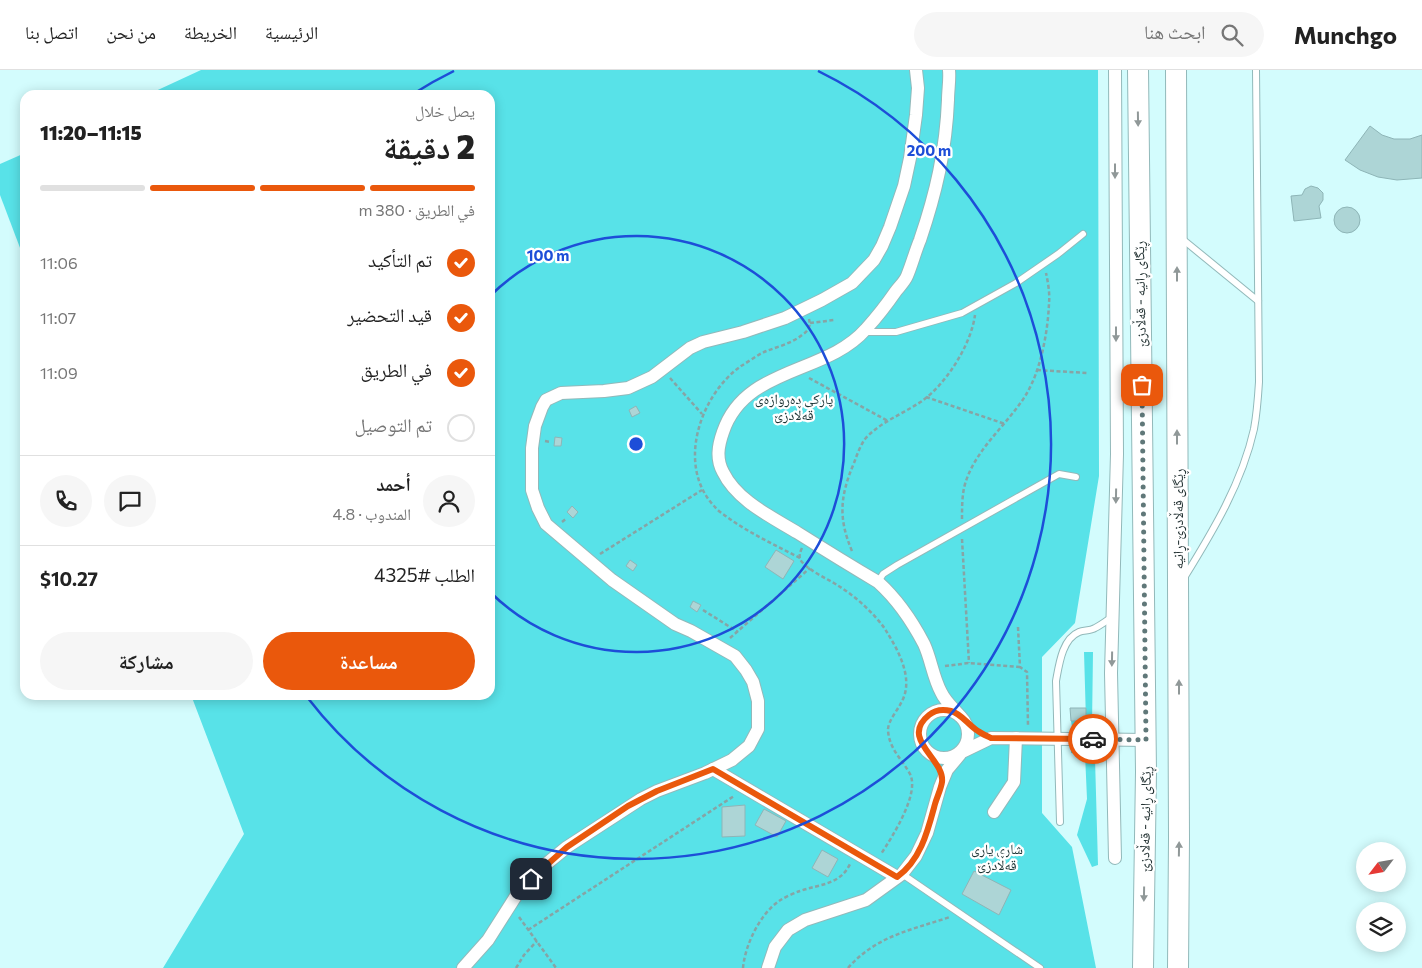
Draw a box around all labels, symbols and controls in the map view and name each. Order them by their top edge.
search box [914,12,1264,57]
text: ابحث هنا [1144,20,1206,43]
text: Munchgo [1294,20,1397,49]
text: اتصل بنا [25,21,78,43]
text: من نحن [106,21,156,43]
text: الخريطة [184,21,237,43]
text: الرئيسية [265,21,318,43]
icon: search [1218,21,1246,49]
text: يصل خلال [415,101,475,120]
one-way arrow [1134,111,1142,127]
text: 11:15–11:20 [40,121,142,144]
text: 2 دقيقة [383,126,475,166]
text: 200 m [907,141,951,159]
one-way arrow [1111,163,1119,179]
text: في الطريق · 380 m [359,200,475,219]
street label: ڕێگای ڕانیە - قەڵادزێ [1130,241,1153,347]
text: 100 m [527,246,569,264]
text: تم التأكيد [368,248,432,271]
icon: check [447,249,475,277]
text: 11:06 [40,253,78,272]
one-way arrow [1173,266,1181,282]
text: قيد التحضير [347,303,432,326]
icon: check [447,304,475,332]
text: 11:07 [40,308,76,327]
one-way arrow [1112,326,1120,342]
text: في الطريق [360,358,432,381]
icon: check [447,359,475,387]
text: 11:09 [40,363,78,382]
pin [1121,364,1163,406]
icon: bag [1128,371,1156,399]
park label: پارکی دەروازەی قەڵادزێ [755,390,833,424]
text: تم التوصيل [355,413,432,436]
one-way arrow [1173,429,1181,445]
centre of rings [627,435,645,453]
street label: ڕێگای قەڵادزێ-ڕانیە [1168,469,1190,569]
text: أحمد [376,472,411,495]
button: phone [40,475,92,527]
button: chat [104,475,156,527]
button: person [423,475,475,527]
one-way arrow [1112,488,1120,504]
text: المندوب · 4.8 [332,504,411,523]
text: الطلب #4325 [374,563,475,586]
text: $10.27 [40,567,98,590]
button: مشاركة [40,632,253,690]
button: مساعدة [263,632,475,690]
one-way arrow [1108,651,1116,667]
one-way arrow [1175,679,1183,695]
courier [1068,714,1118,764]
icon: car [1079,725,1107,753]
street label: ڕێگای ڕانیە - قەڵادزێ [1135,766,1158,872]
park label: شاری یاری قەڵادزێ [971,840,1023,874]
one-way arrow [1175,841,1183,857]
north arrow [1356,842,1406,892]
map controls [1356,842,1406,952]
pin [510,858,552,900]
icon: home [517,865,545,893]
one-way arrow [1140,886,1148,902]
button: layers [1356,902,1406,952]

